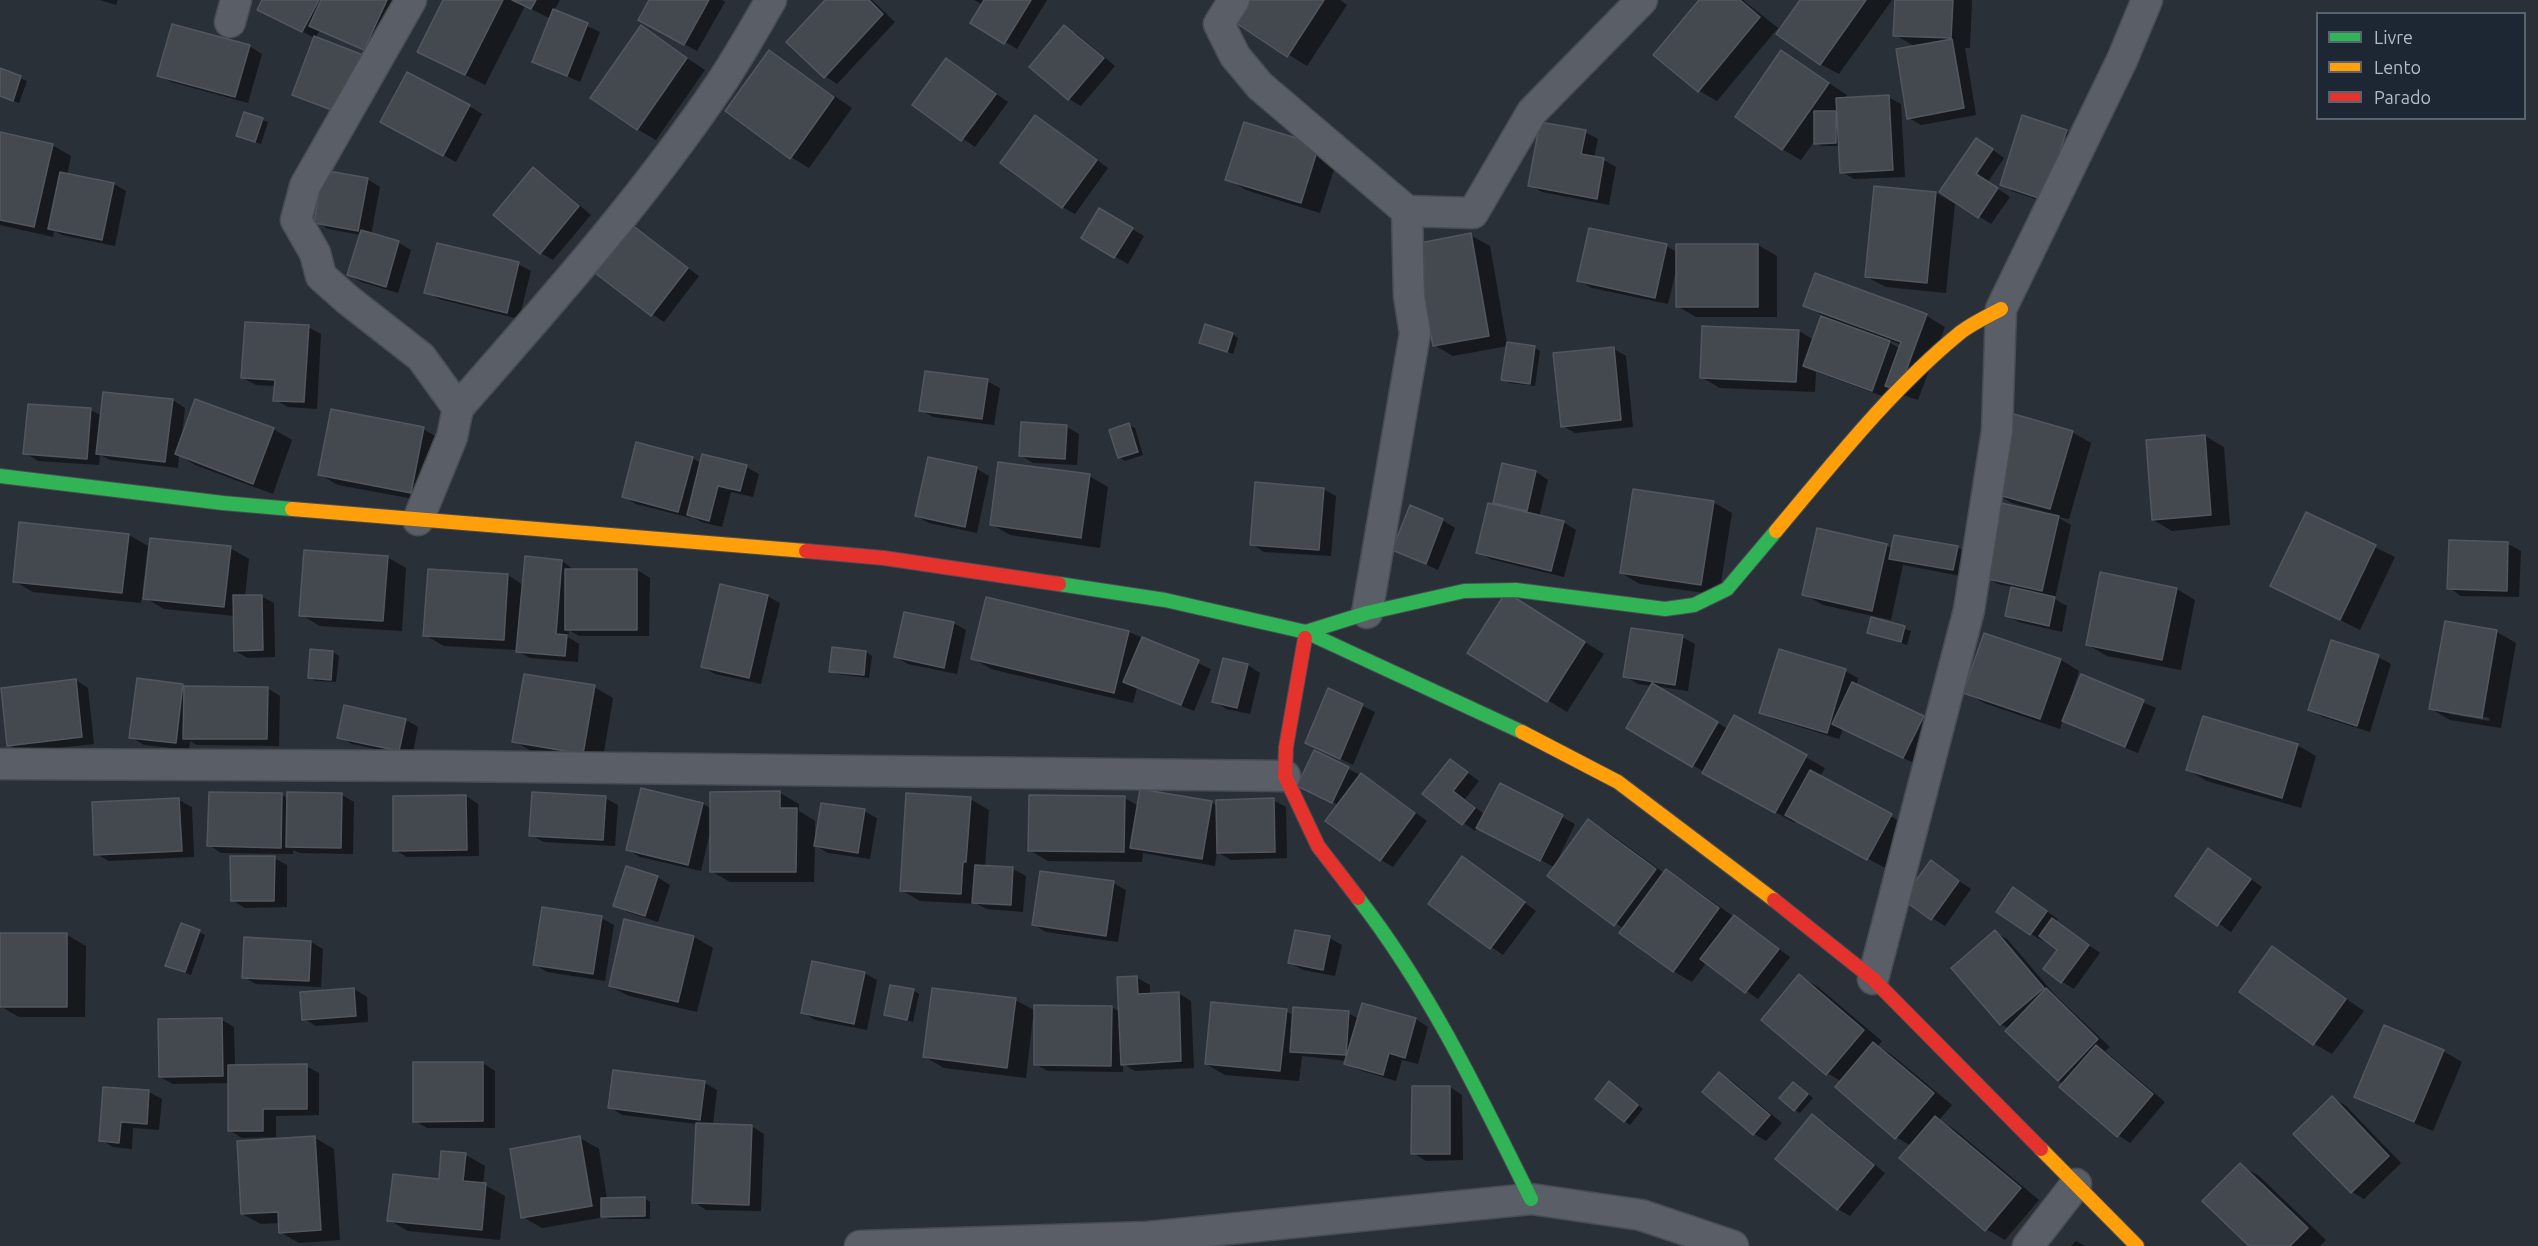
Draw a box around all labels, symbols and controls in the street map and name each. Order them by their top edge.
legend [2316,12,2526,120]
text: Livre [2374,27,2413,47]
text: Lento [2374,57,2421,77]
text: Parado [2374,87,2431,107]

